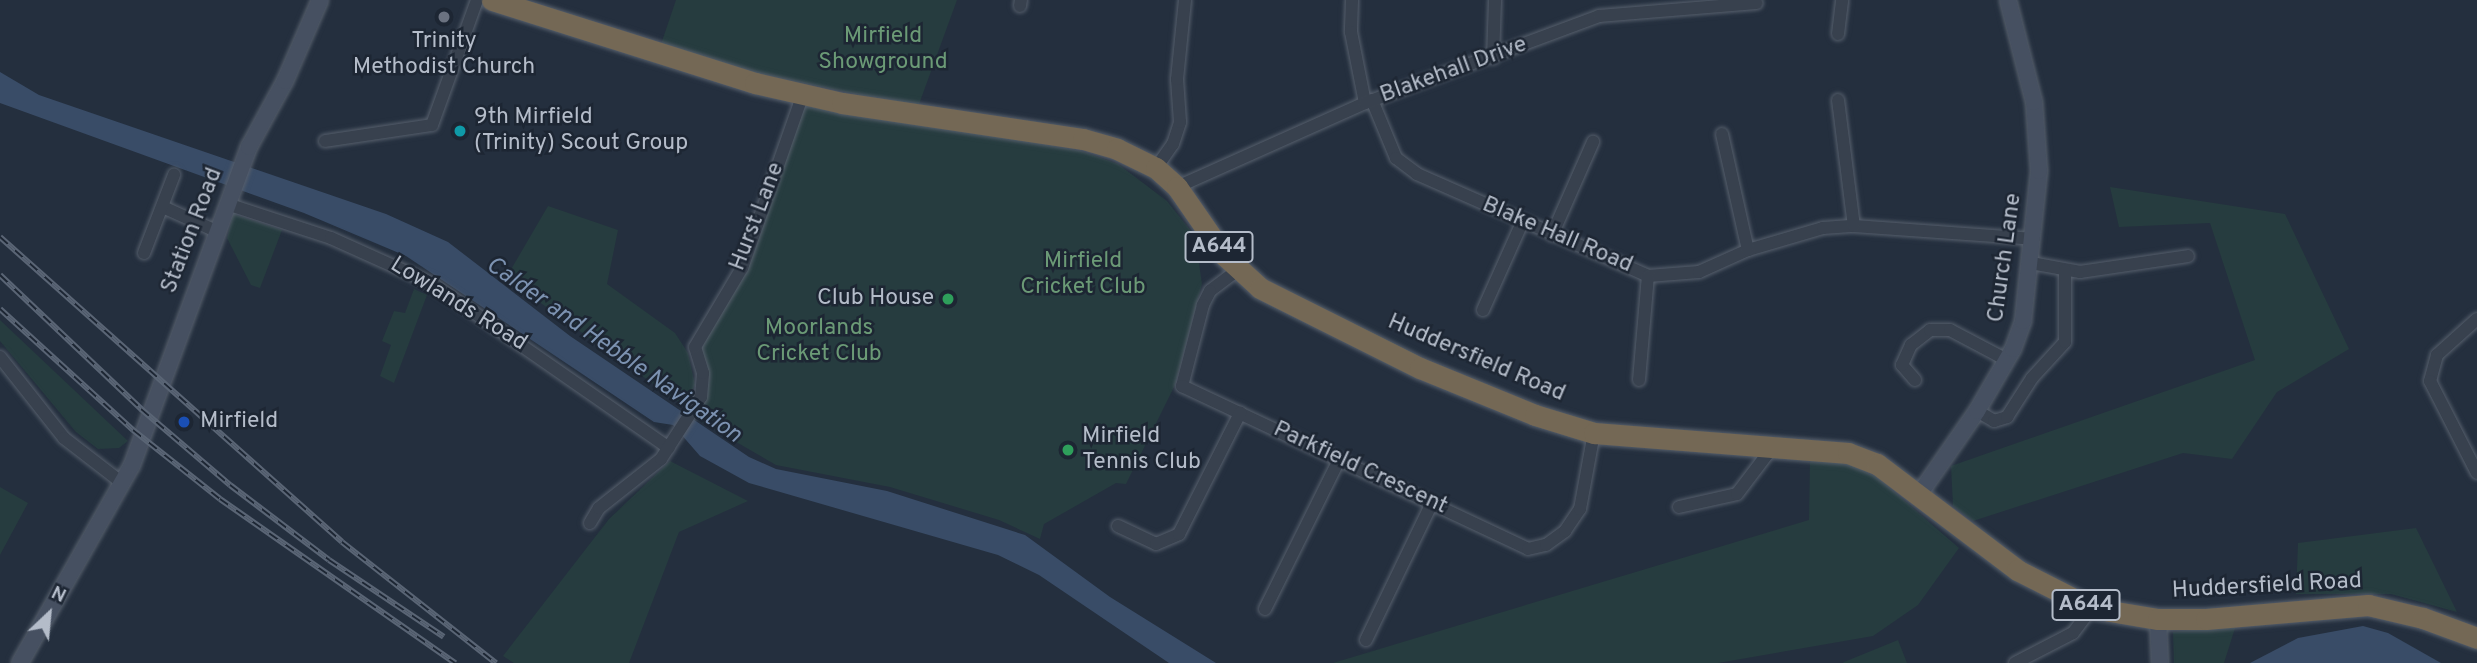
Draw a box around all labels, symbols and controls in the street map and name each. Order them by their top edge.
marker: Trinity Methodist Church [436,9,452,25]
park label: Mirfield Showground [818,23,948,77]
place label: Trinity Methodist Church [353,28,535,82]
street label: Blakehall Drive [1377,32,1531,110]
place label: 9th Mirfield (Trinity) Scout Group [474,104,688,158]
marker: 9th Mirfield (Trinity) Scout Group [452,123,468,139]
street label: Hurst Lane [725,159,791,275]
street label: Station Road [156,164,230,298]
street label: Blake Hall Road [1478,192,1636,280]
street label: Church Lane [1983,192,2029,324]
road number: A644 [1184,230,1254,264]
park label: Mirfield Cricket Club [1020,248,1146,302]
street label: Lowlands Road [385,252,531,358]
water label: Calder and Hebble Navigation [480,252,746,450]
place label: Club House [817,285,934,313]
marker: Club House [940,291,956,307]
street label: Huddersfield Road [1383,309,1569,409]
park label: Moorlands Cricket Club [756,315,882,369]
place label: Mirfield [200,408,278,436]
marker: Mirfield [174,412,194,432]
street label: Parkfield Crescent [1268,417,1452,521]
place label: Mirfield Tennis Club [1082,423,1201,477]
marker: Mirfield Tennis Club [1060,442,1076,458]
street label: Huddersfield Road [2171,568,2363,606]
north arrow [14,579,84,649]
text: N [47,581,70,609]
road number: A644 [2051,588,2121,622]

